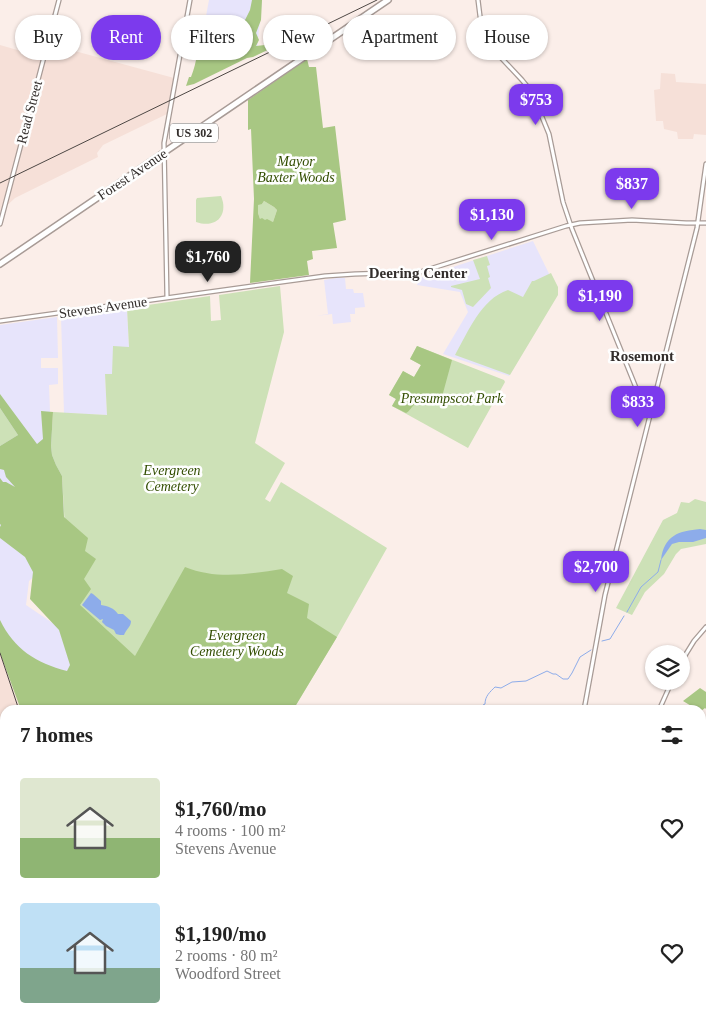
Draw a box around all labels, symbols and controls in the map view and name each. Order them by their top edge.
chip: Buy [15,15,81,60]
chip: Rent [91,15,161,60]
chip: Filters [171,15,253,60]
chip: New [263,15,333,60]
chip: Apartment [343,15,456,60]
chip: House [466,15,548,60]
street label: Read Street [14,79,45,145]
pin: $753 [506,84,566,126]
text: $753 [520,91,552,108]
road number: US 302 [170,124,218,142]
street label: Forest Avenue [95,146,170,203]
park label: Mayor Baxter Woods [257,154,335,185]
pin: $837 [602,168,662,210]
text: $837 [616,175,648,192]
pin: $1,130 [451,198,533,241]
text: $1,130 [470,206,514,223]
pin: $1,760 [167,240,249,283]
text: $1,760 [186,248,230,265]
district label: Deering Center [369,265,468,281]
pin: $1,190 [559,280,641,322]
text: $1,190 [578,287,622,304]
street label: Stevens Avenue [58,294,148,321]
district label: Rosemont [610,348,674,364]
pin: $833 [608,386,668,428]
park label: Presumpscot Park [400,391,504,406]
text: $833 [622,393,654,410]
park label: Evergreen Cemetery [142,463,201,494]
pin: $2,700 [555,550,637,593]
text: $2,700 [574,558,618,575]
park label: Evergreen Cemetery Woods [190,628,285,659]
map controls [645,645,690,690]
button: layers [645,645,690,690]
icon: filters [658,721,686,749]
text: 7 homes [20,723,93,747]
text: $1,760/mo [175,797,267,821]
icon: home [60,798,120,858]
icon: heart [658,814,686,842]
text: 4 rooms · 100 m² [175,822,286,839]
text: Stevens Avenue [175,840,276,857]
text: $1,190/mo [175,922,267,946]
icon: home [60,923,120,983]
icon: heart [658,939,686,967]
text: 2 rooms · 80 m² [175,947,278,964]
text: Woodford Street [175,965,281,982]

